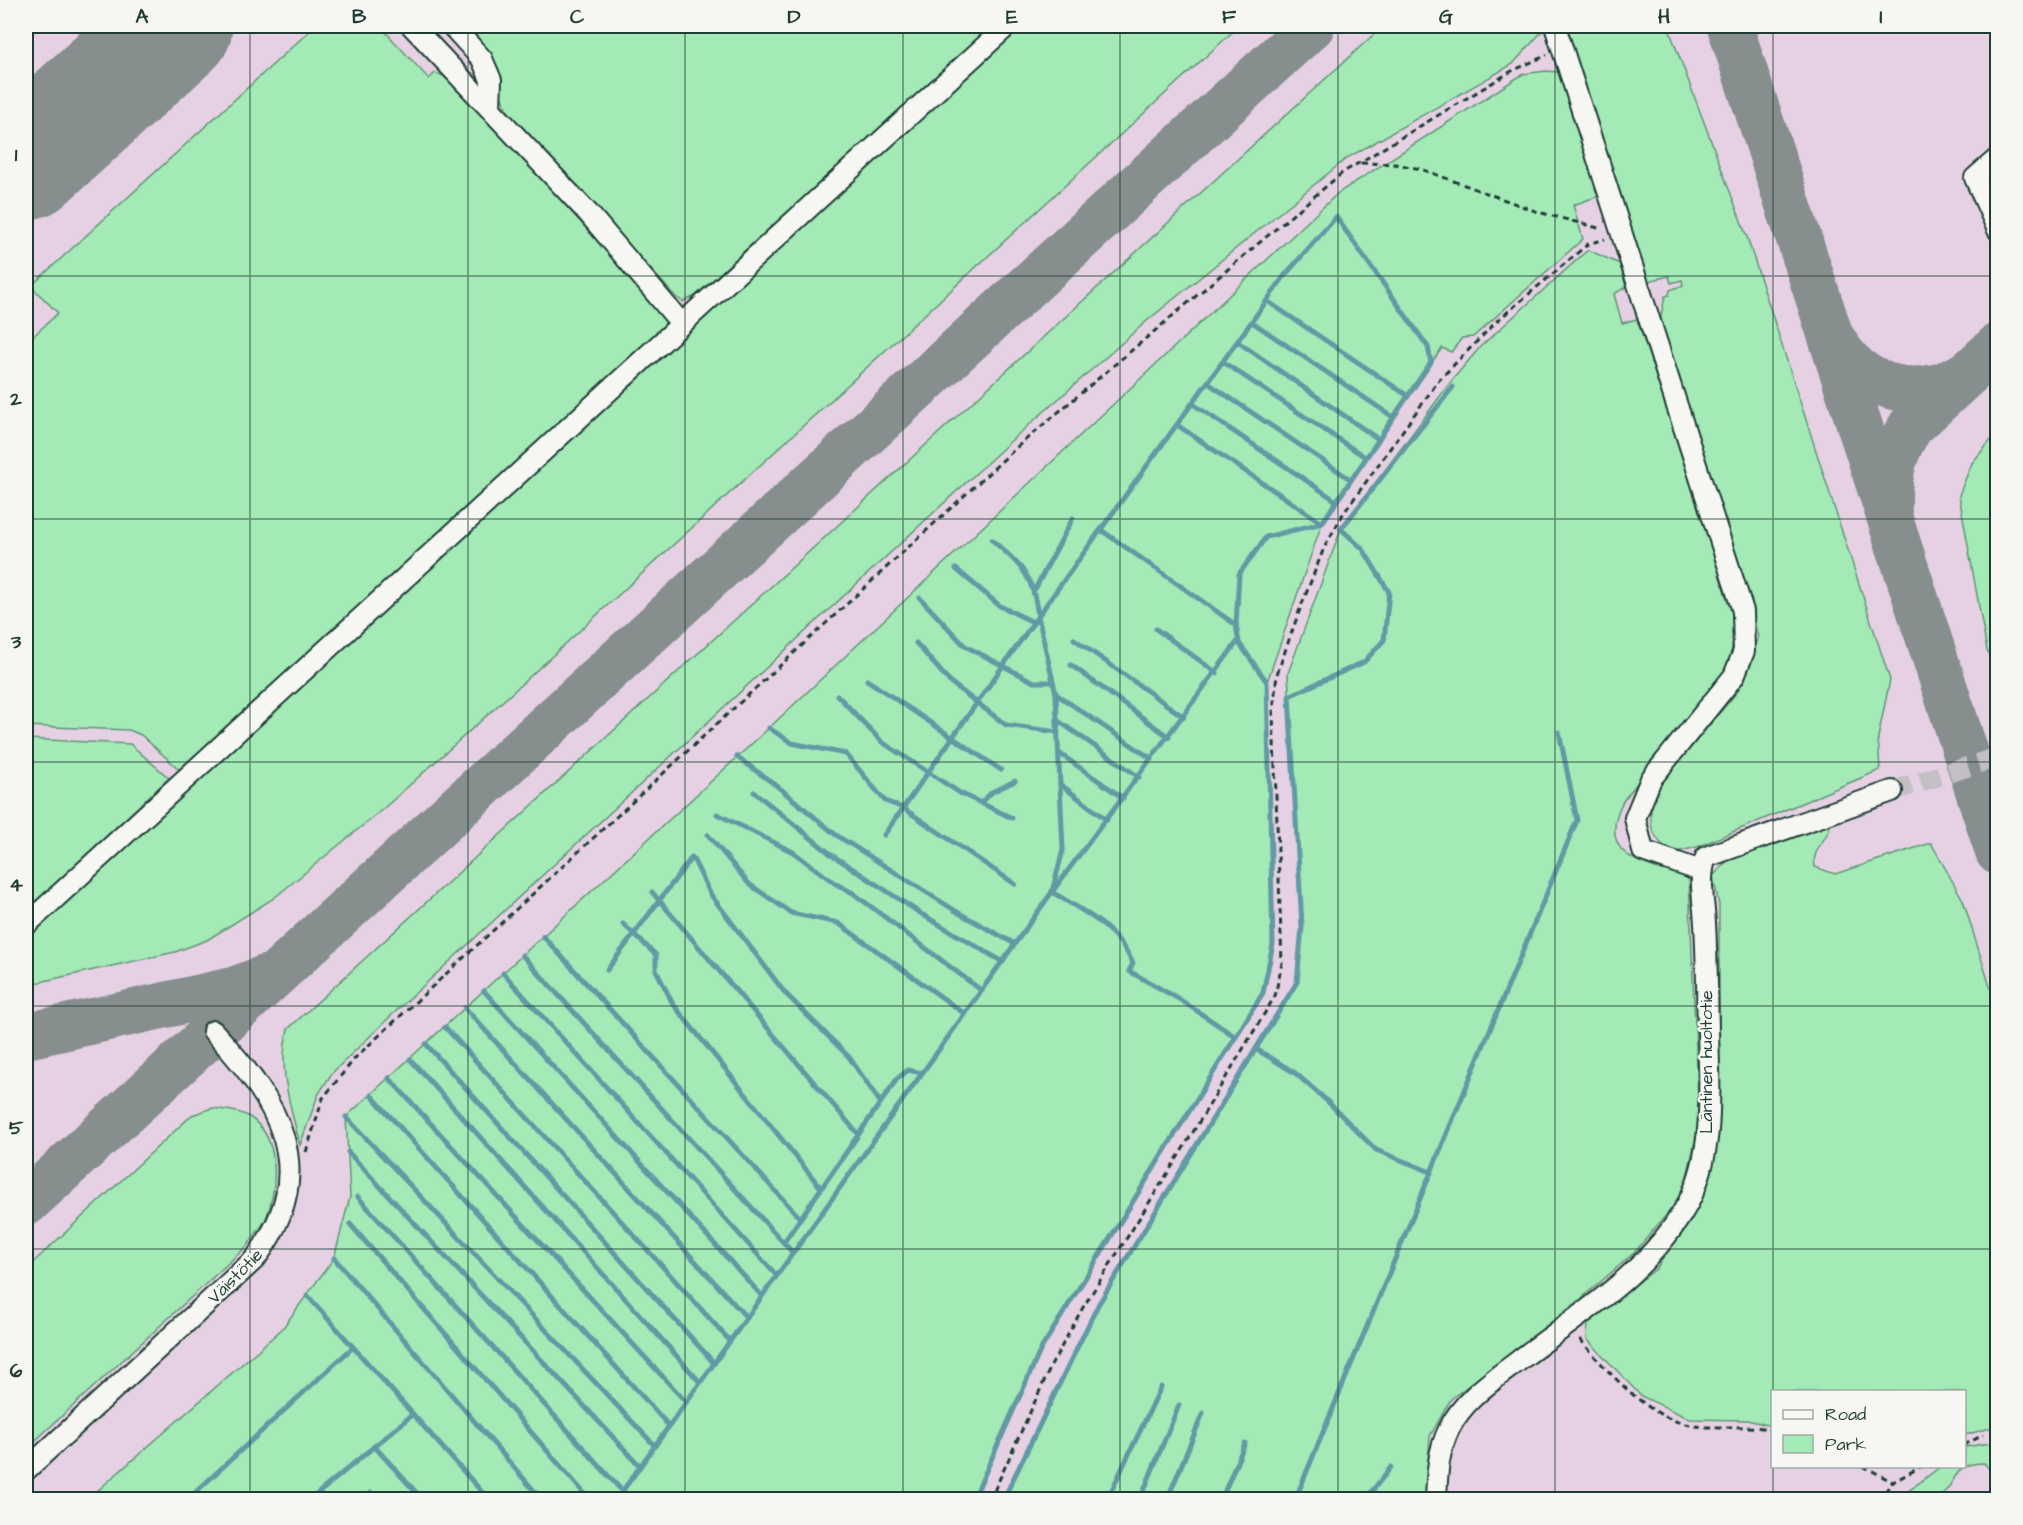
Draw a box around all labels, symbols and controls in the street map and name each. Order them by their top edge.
text: A [136,3,149,31]
text: B [352,3,367,31]
text: C [570,3,585,31]
text: D [788,3,801,31]
text: E [1006,3,1018,31]
text: F [1222,3,1237,31]
text: G [1439,3,1453,31]
text: H [1658,3,1670,31]
text: I [1879,3,1883,31]
text: 1 [15,141,18,169]
text: 2 [9,385,22,413]
text: 3 [10,628,22,656]
text: 4 [9,871,23,899]
street label: Läntinen huoltotie [1694,990,1719,1134]
text: 5 [9,1114,24,1142]
street label: Väistötie [202,1243,269,1310]
text: 6 [10,1357,23,1385]
legend [1771,1390,1966,1468]
text: Road [1825,1402,1866,1427]
text: Park [1825,1432,1867,1457]

